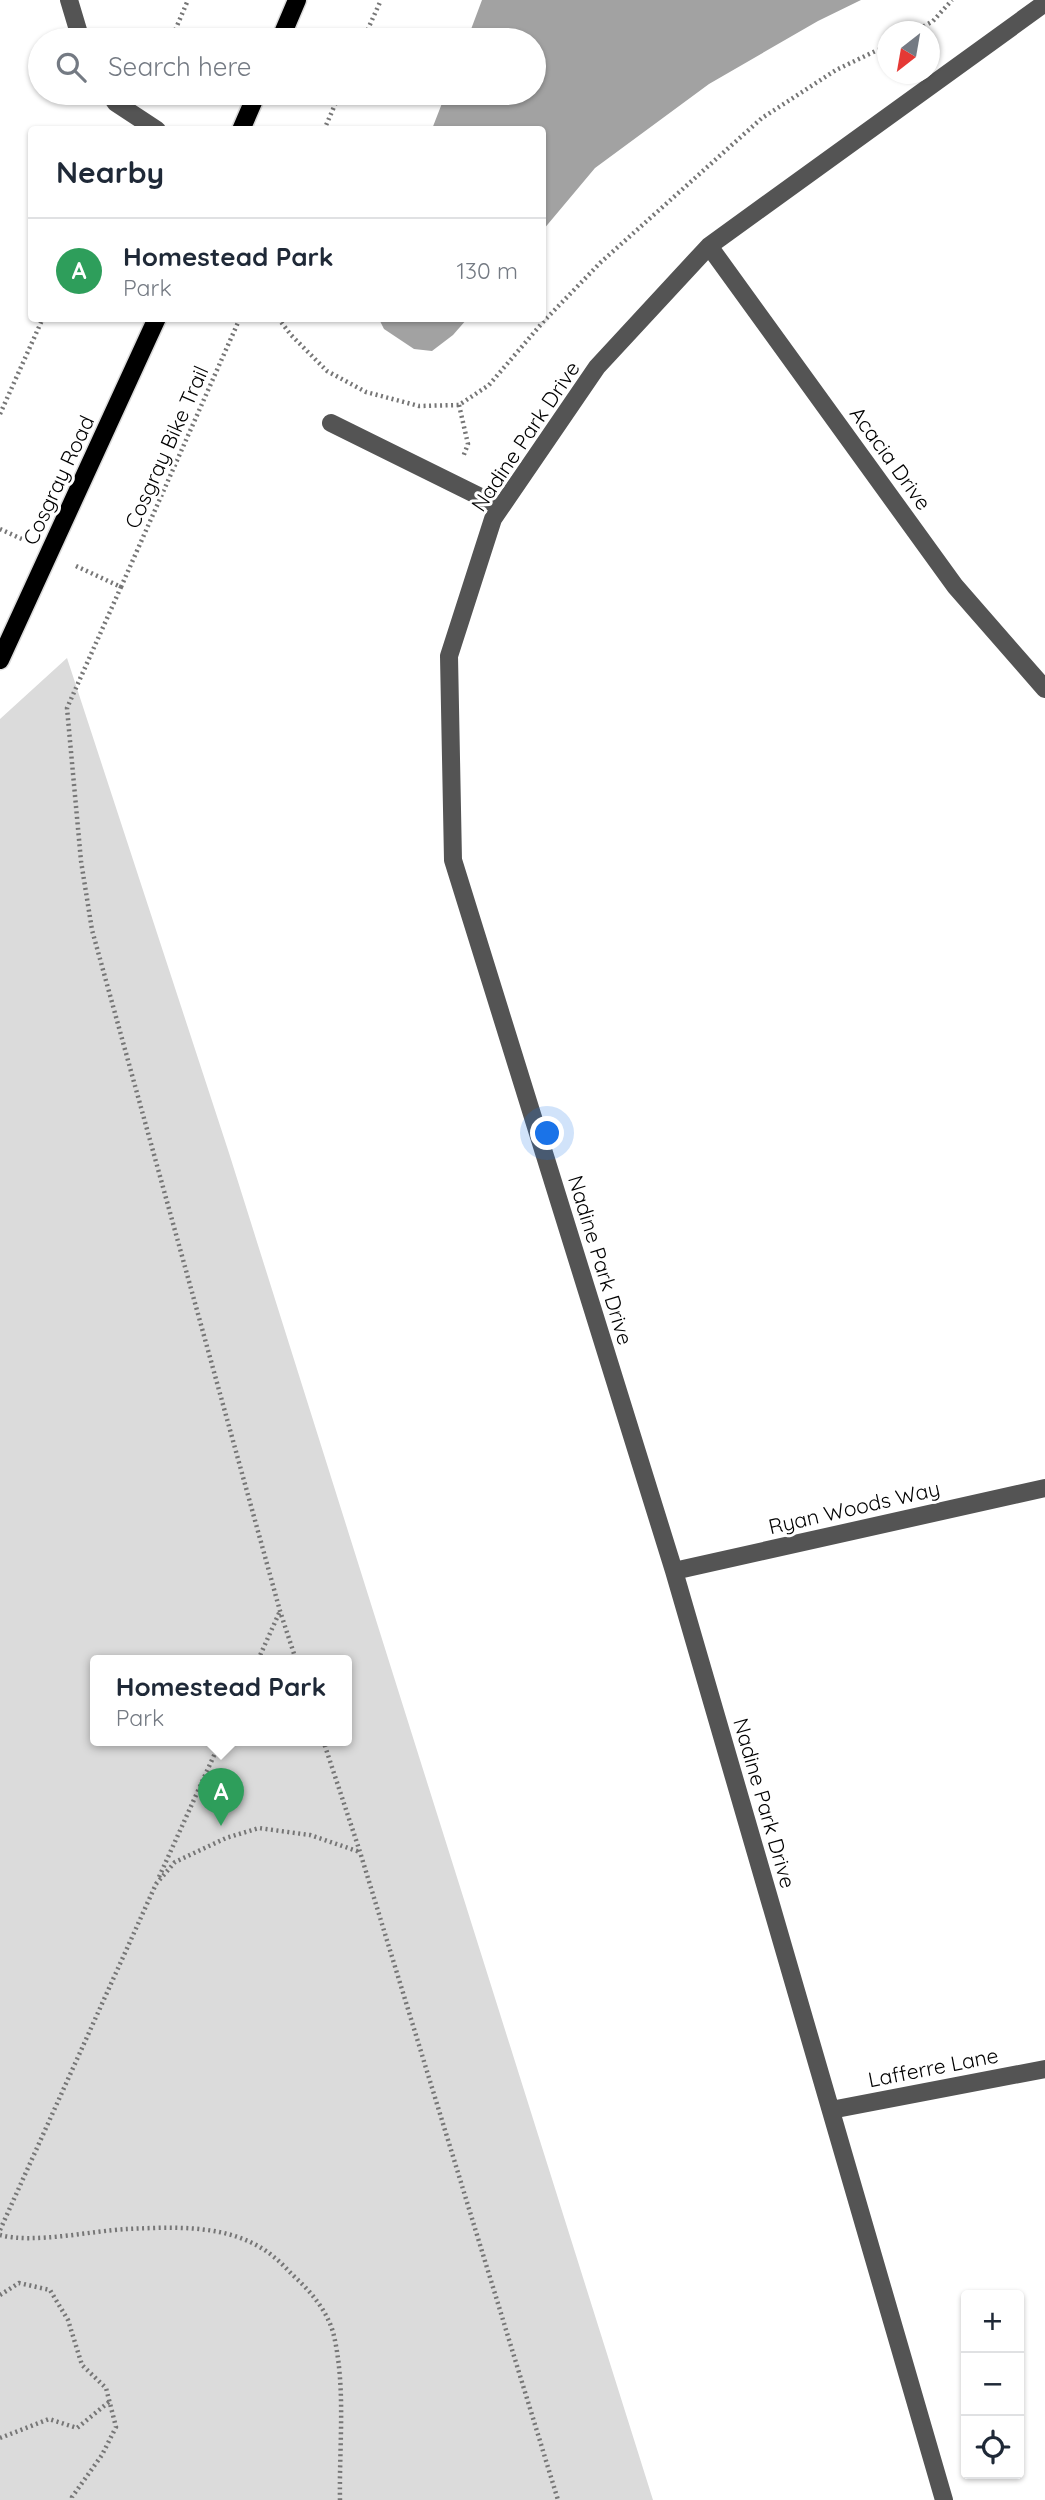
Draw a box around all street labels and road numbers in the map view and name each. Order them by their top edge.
street label: Nadine Park Drive [465,356,585,516]
street label: Cosgray Bike Trail [118,362,214,532]
street label: Acacia Drive [845,401,937,515]
street label: Cosgray Road [17,411,99,549]
street label: Nadine Park Drive [563,1172,639,1348]
street label: Ryan Woods Way [766,1475,942,1539]
street label: Nadine Park Drive [728,1715,802,1891]
street label: Lafferre Lane [866,2042,1000,2092]

